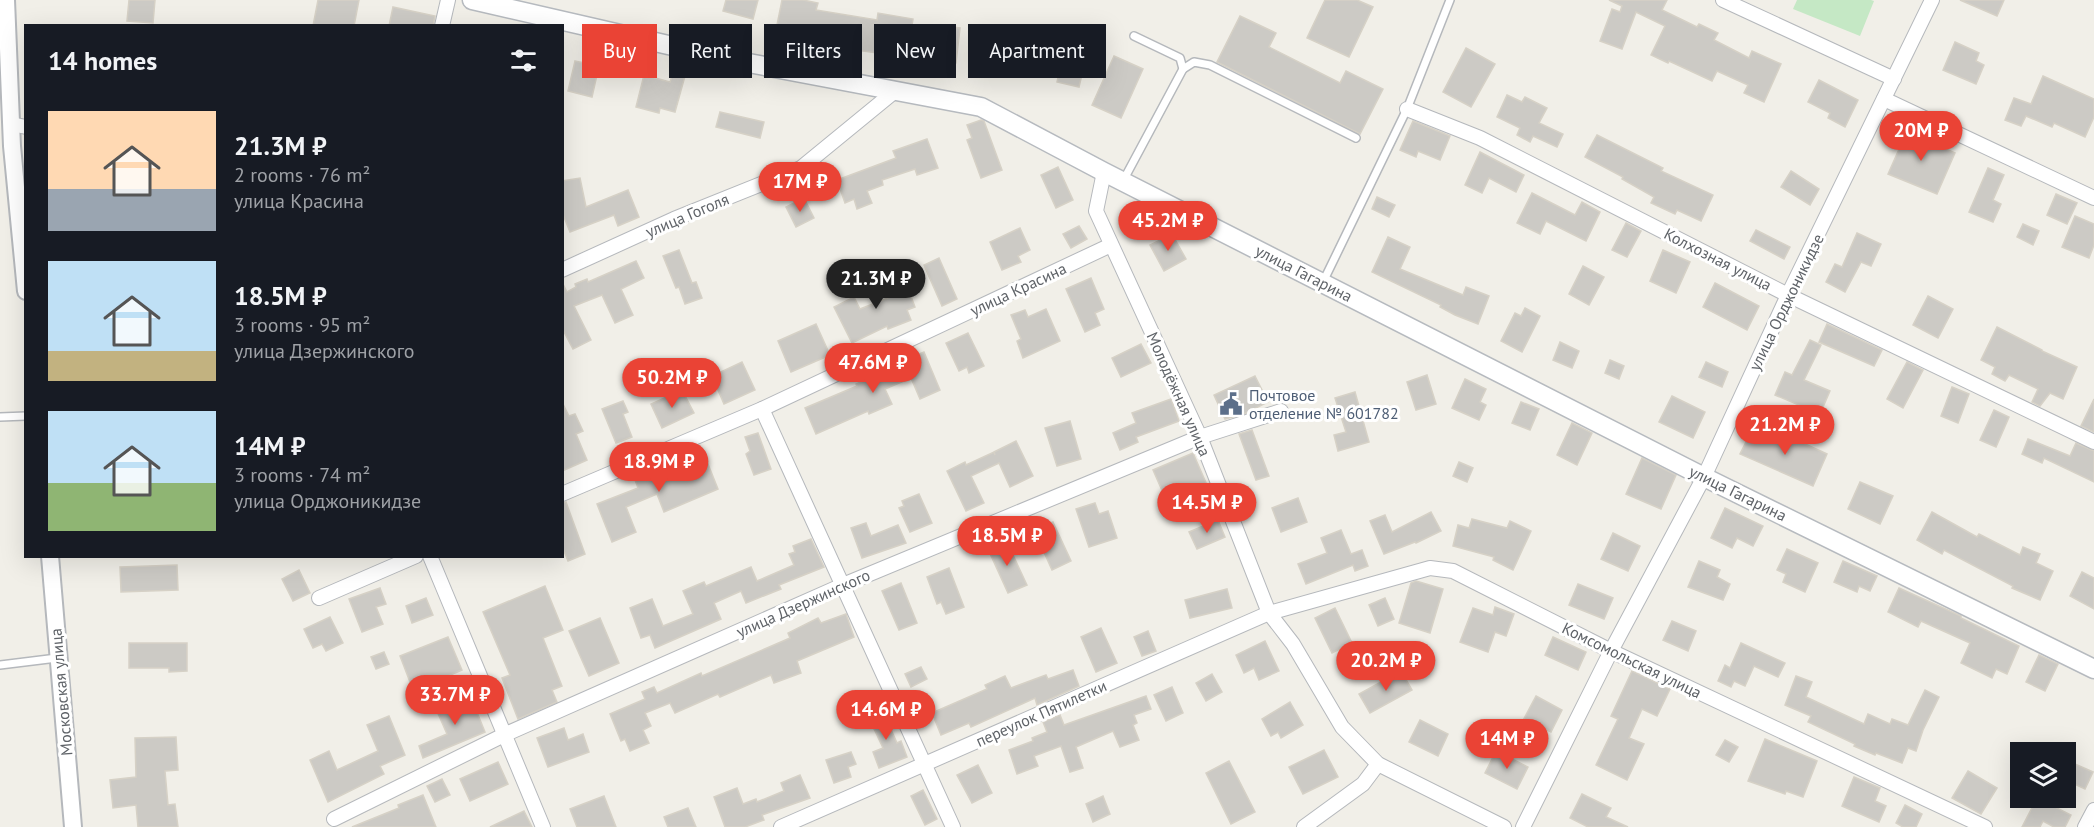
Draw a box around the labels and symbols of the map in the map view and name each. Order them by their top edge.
pin: 20M ₽ [1879,111,1963,162]
pin: 17M ₽ [758,162,842,213]
street label: улица Гоголя [642,188,732,242]
pin: 45.2M ₽ [1113,201,1223,252]
street label: Колхозная улица [1661,223,1775,295]
street label: улица Орджоникидзе [1744,230,1828,374]
street label: улица Гагарина [1252,240,1356,306]
street label: улица Красина [967,258,1069,320]
pin: 21.3M ₽ [821,259,931,310]
street label: Молодёжная улица [1143,329,1215,459]
pin: 47.6M ₽ [818,343,928,394]
pin: 50.2M ₽ [617,358,727,409]
place label: Почтовое отделение № 601782 [1249,385,1399,423]
public building icon: Почтовое отделение № 601782 [1218,391,1244,417]
pin: 21.2M ₽ [1730,405,1840,456]
pin: 18.9M ₽ [604,442,714,493]
street label: улица Гагарина [1686,461,1790,525]
pin: 14.5M ₽ [1152,483,1262,534]
pin: 18.5M ₽ [952,516,1062,567]
street label: улица Дзержинского [733,564,873,642]
street label: Комсомольская улица [1559,618,1705,702]
street label: Московская улица [45,627,77,757]
pin: 20.2M ₽ [1331,641,1441,692]
pin: 33.7M ₽ [400,675,510,726]
street label: переулок Пятилетки [972,675,1110,751]
pin: 14.6M ₽ [831,690,941,741]
pin: 14M ₽ [1465,719,1549,770]

